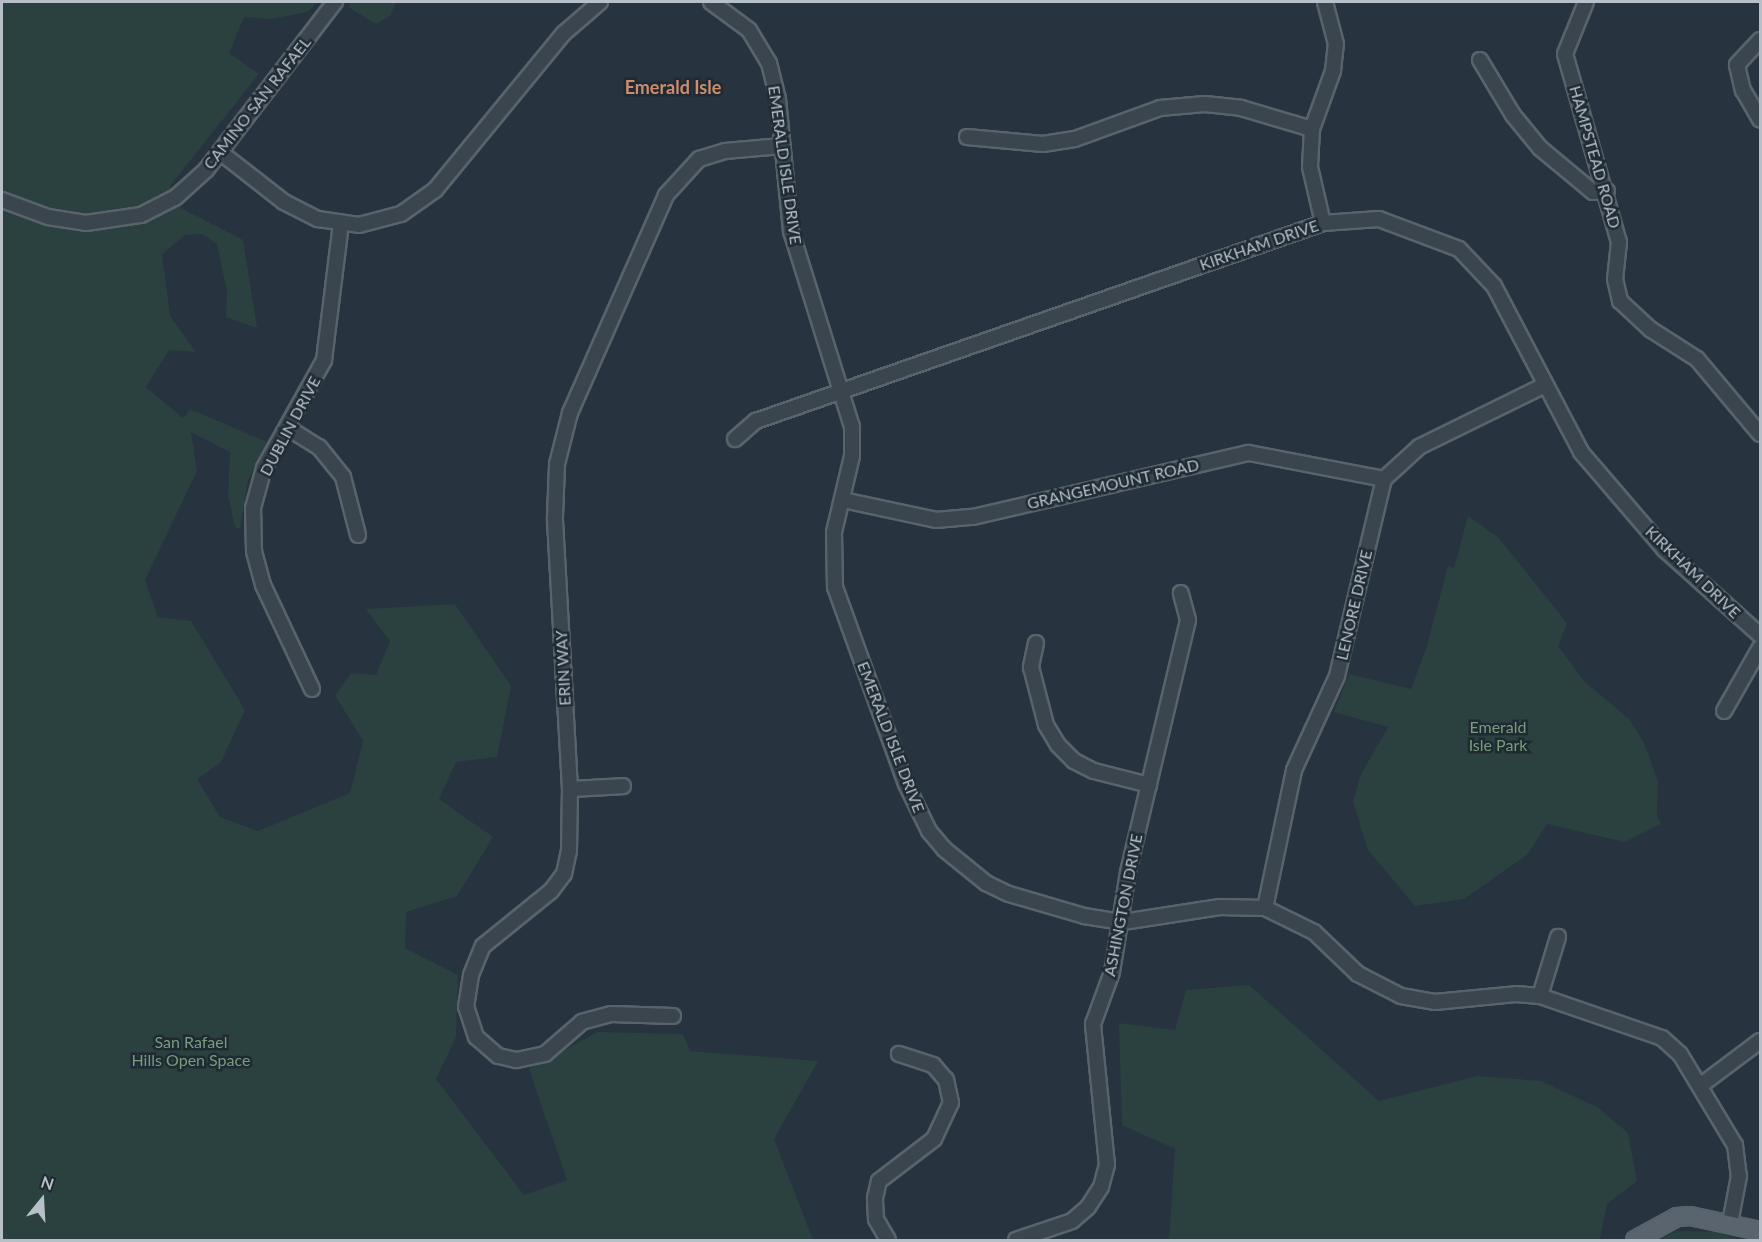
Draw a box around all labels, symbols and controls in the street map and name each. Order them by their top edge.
street label: CAMINO SAN RAFAEL [199,33,315,173]
district label: Emerald Isle [625,76,721,98]
street label: EMERALD ISLE DRIVE [764,84,806,246]
street label: HAMPSTEAD ROAD [1565,84,1625,230]
street label: KIRKHAM DRIVE [1197,216,1321,274]
street label: DUBLIN DRIVE [256,373,324,479]
street label: GRANGEMOUNT ROAD [1025,455,1201,513]
street label: KIRKHAM DRIVE [1642,522,1744,622]
street label: LENORE DRIVE [1332,548,1376,662]
street label: ERIN WAY [551,630,575,706]
street label: EMERALD ISLE DRIVE [853,659,929,815]
park label: Emerald Isle Park [1469,717,1527,755]
street label: ASHINGTON DRIVE [1100,832,1146,978]
park label: San Rafael Hills Open Space [132,1032,250,1070]
north arrow [12,1170,72,1230]
text: N [39,1171,57,1193]

